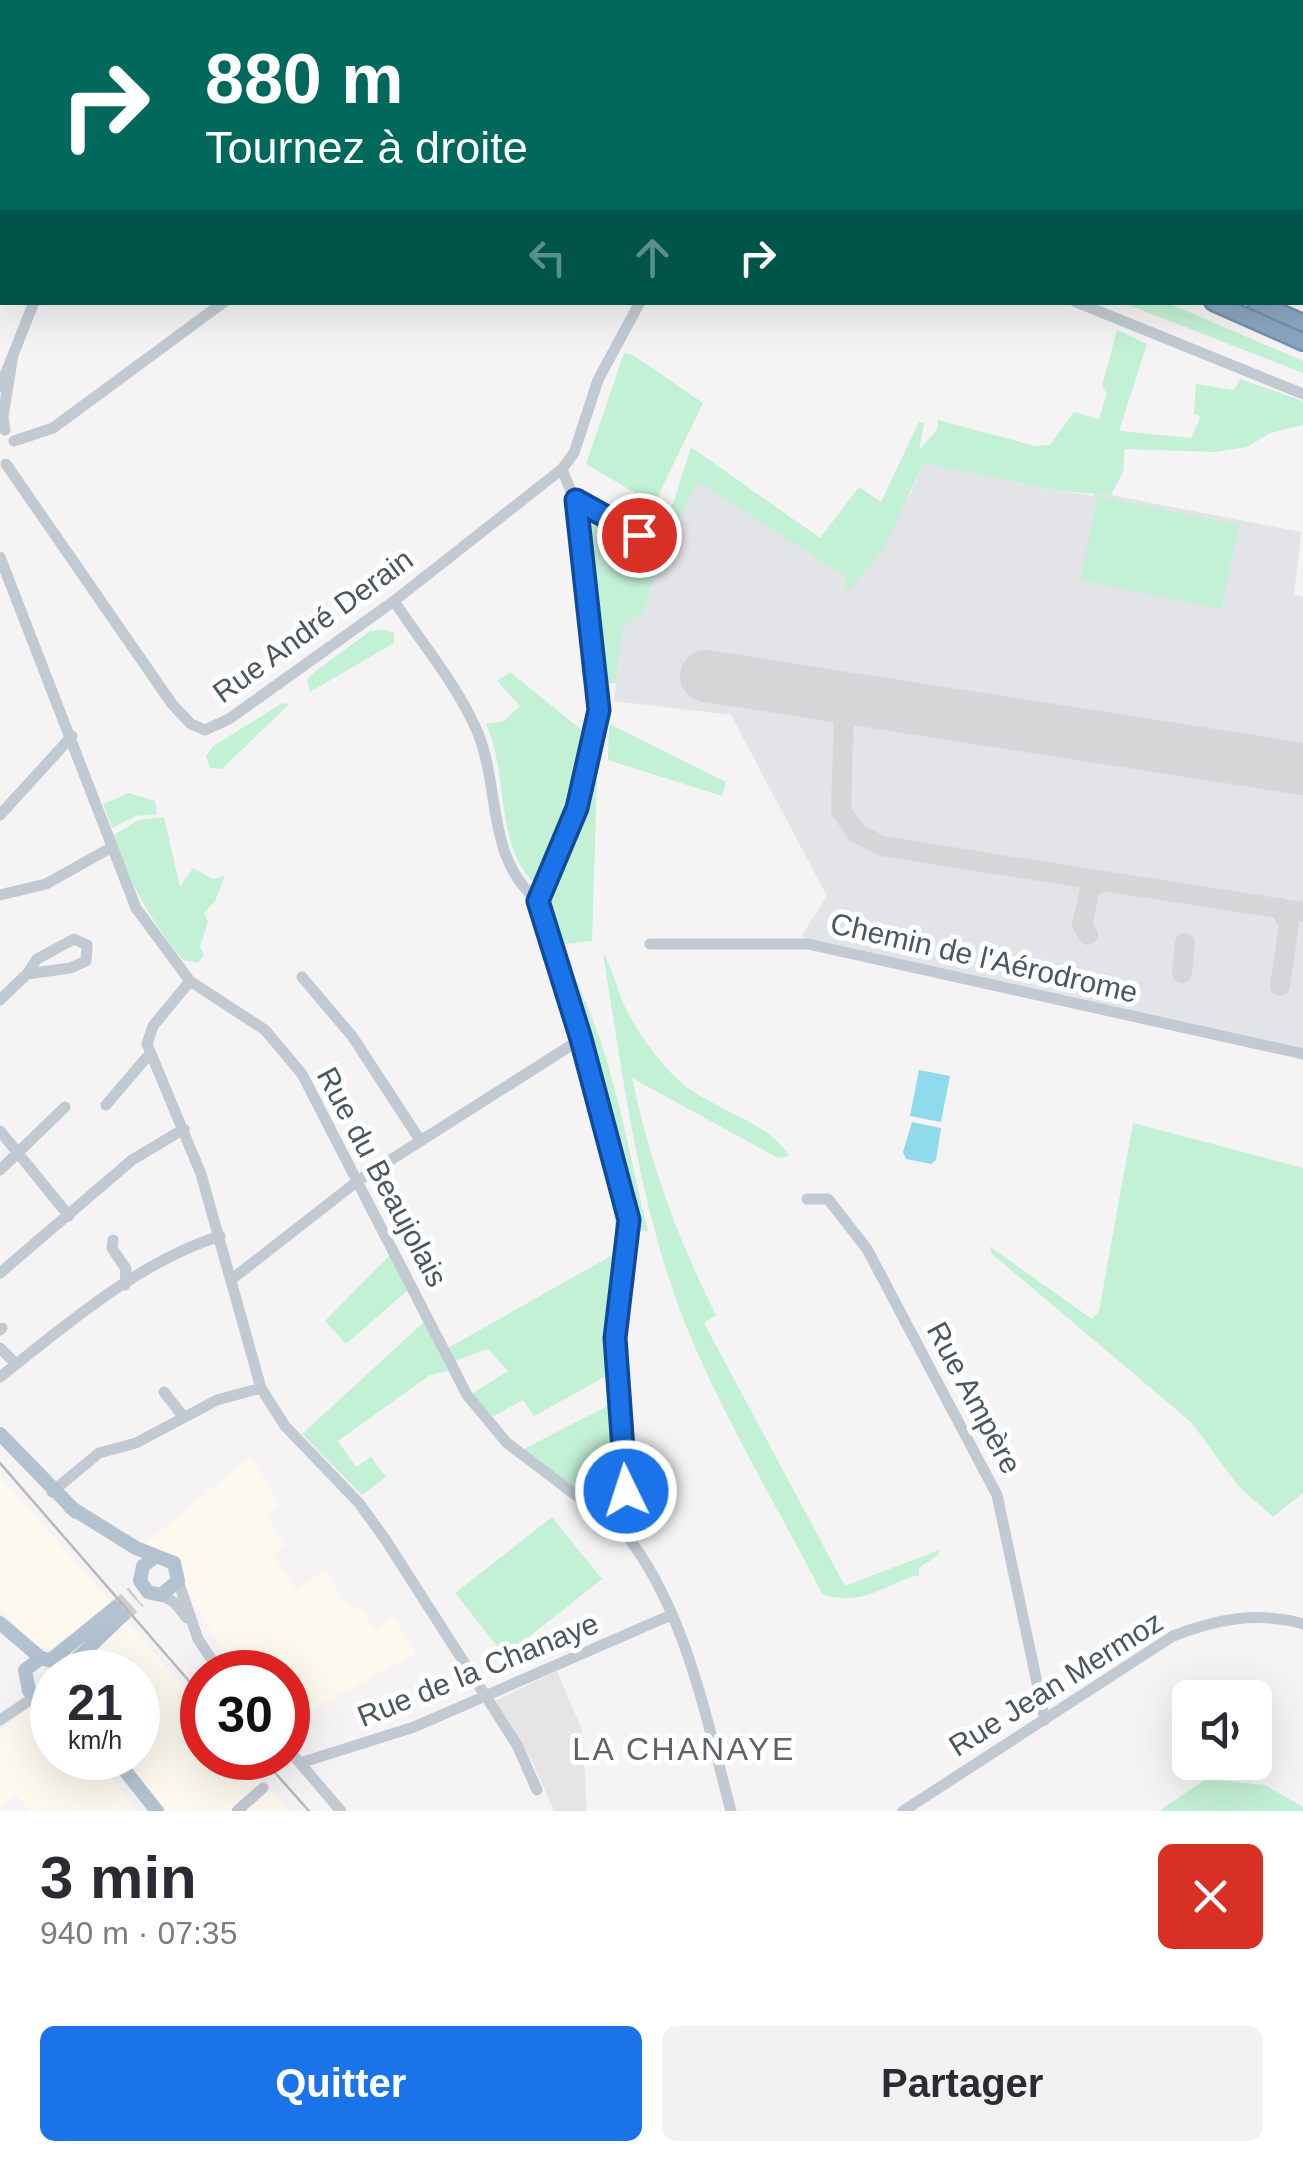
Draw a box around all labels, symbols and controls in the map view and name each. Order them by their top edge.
icon: right [40,40,170,170]
text: 880 m [205,40,403,118]
text: Tournez à droite [205,122,528,173]
icon: left [520,230,575,285]
icon: ahead [625,230,680,285]
icon: right [730,230,785,285]
pin [597,493,682,578]
icon: arrive [612,508,667,563]
street label: Rue André Derain [207,542,419,709]
street label: Chemin de l'Aérodrome [827,906,1141,1009]
street label: Rue du Beaujolais [311,1062,454,1292]
street label: Rue Ampère [921,1316,1028,1479]
position arrow [574,1439,678,1543]
street label: Rue Jean Mermoz [943,1605,1168,1763]
street label: Rue de la Chanaye [353,1606,603,1733]
speed limit sign: 30 [180,1650,310,1780]
text: 21 [67,1675,123,1731]
map controls [1172,1680,1272,1780]
button: sound [1172,1680,1272,1780]
text: km/h [68,1726,122,1754]
district label: LA CHANAYE [572,1731,796,1767]
text: 3 min [40,1844,197,1911]
button: close [1158,1844,1263,1949]
text: 940 m · 07:35 [40,1915,237,1951]
button: Quitter [40,2026,642,2141]
button: Partager [662,2026,1263,2141]

